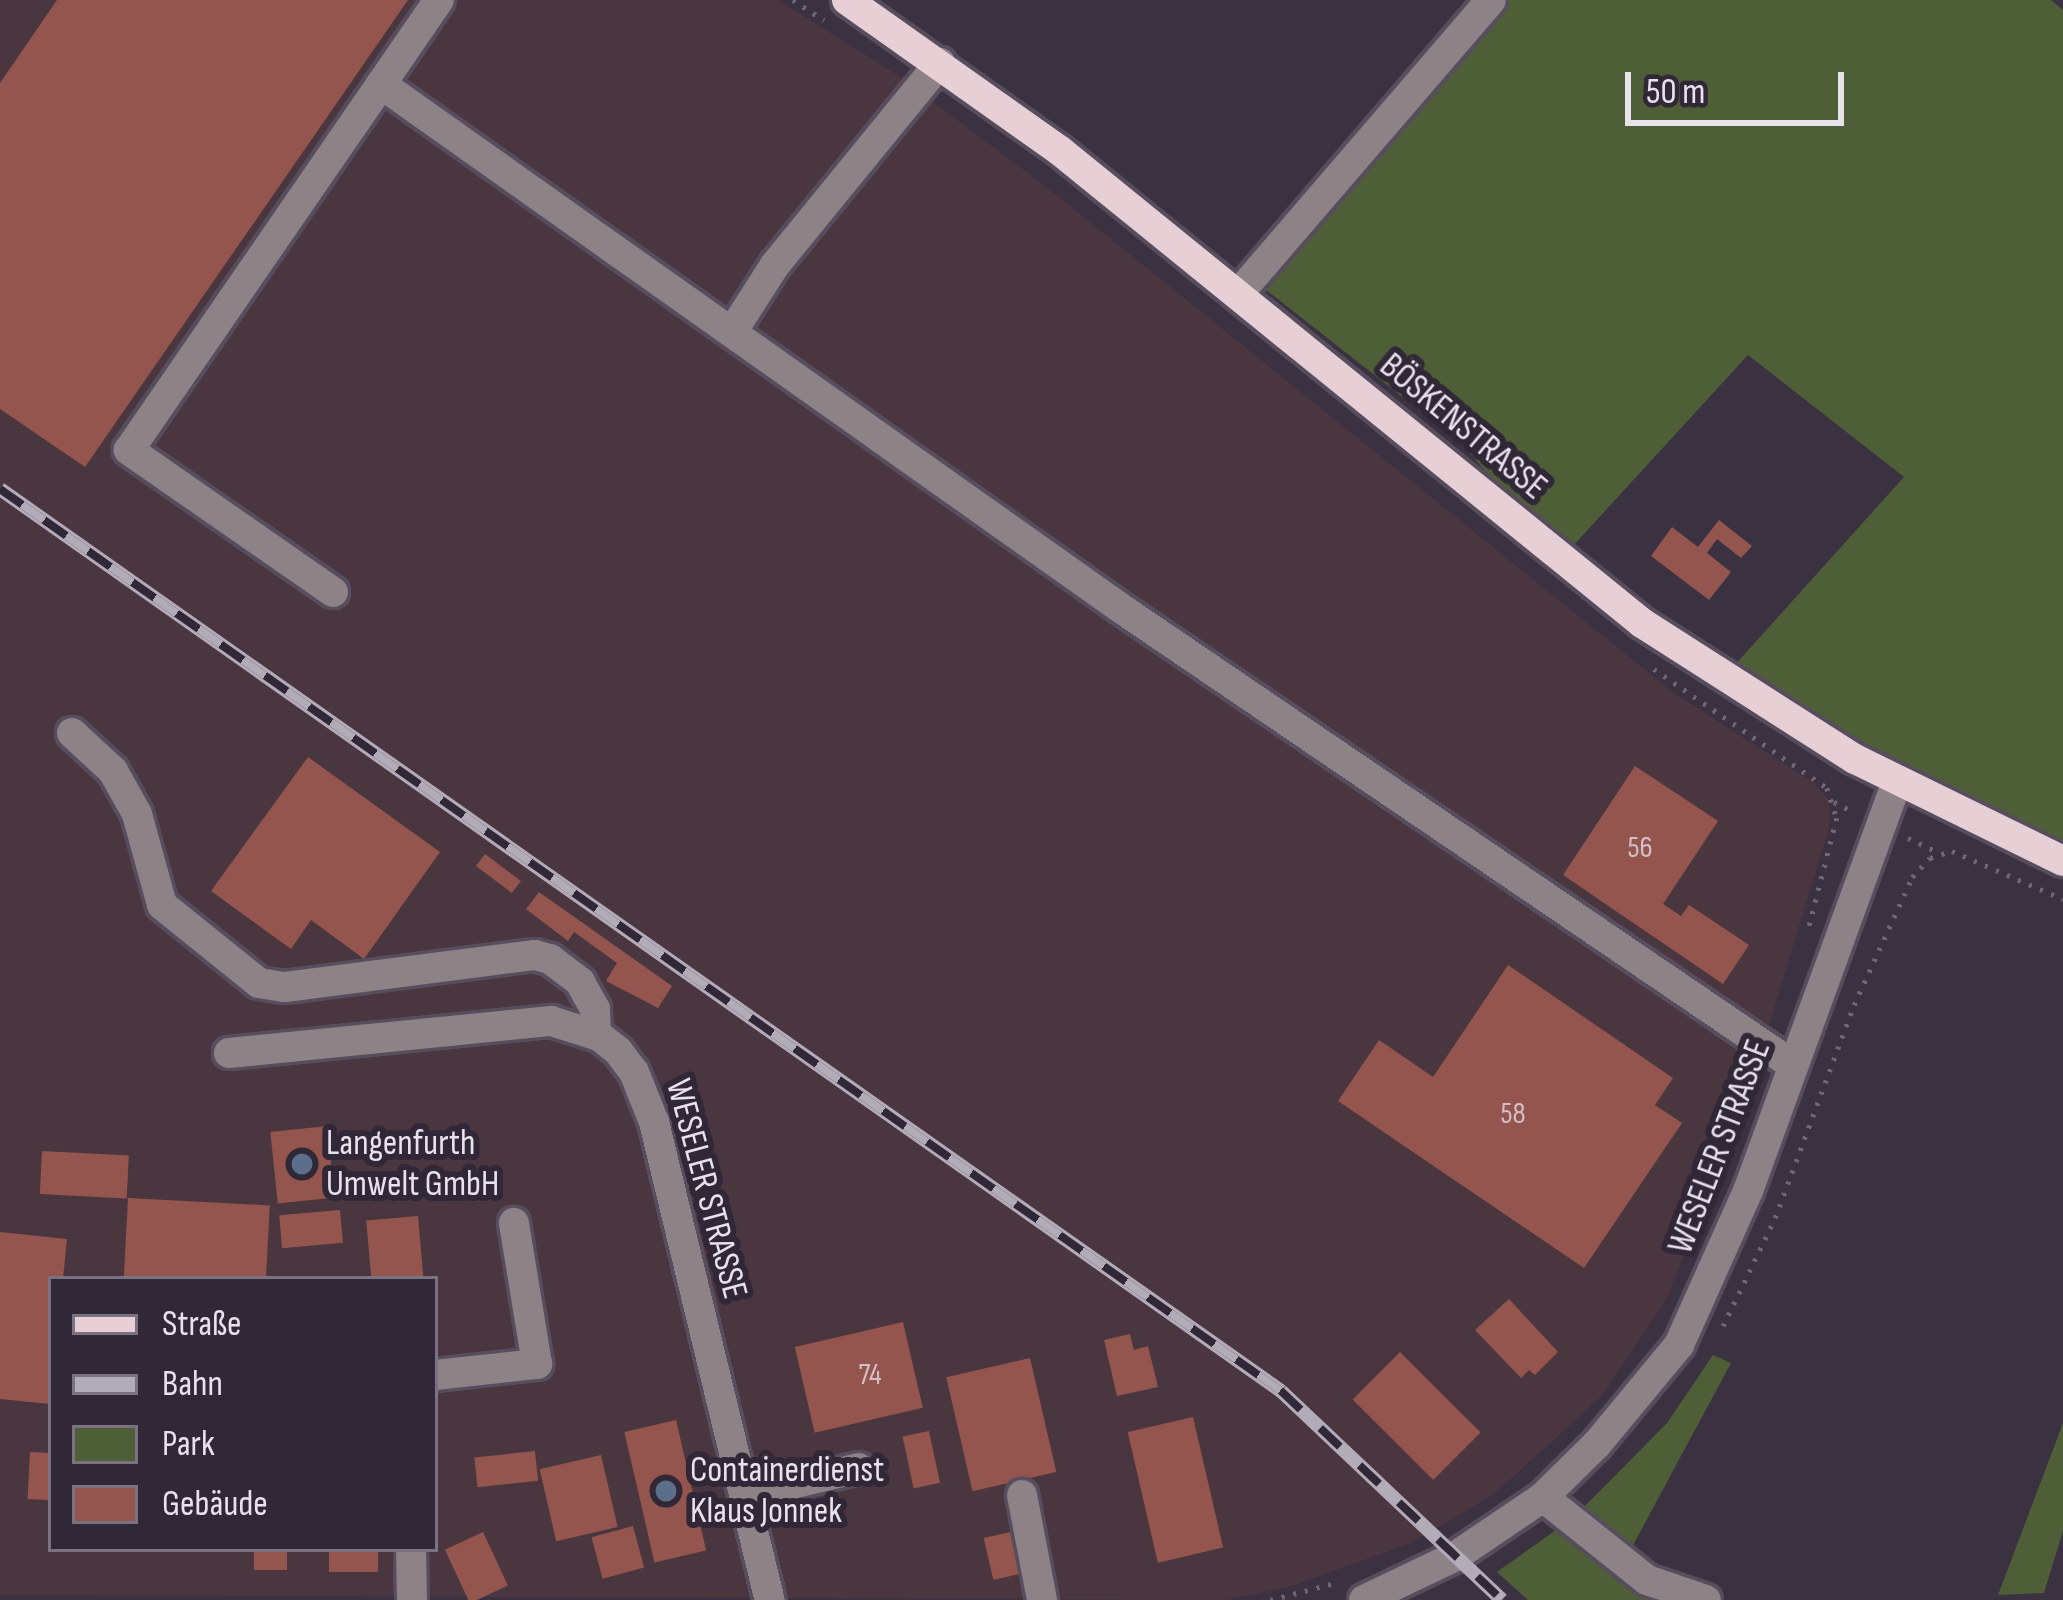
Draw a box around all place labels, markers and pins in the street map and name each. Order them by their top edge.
place label: Langenfurth Umwelt GmbH [326,1121,499,1206]
marker: Langenfurth Umwelt GmbH [289,1151,315,1177]
place label: Containerdienst Klaus Jonnek [690,1448,884,1533]
marker: Containerdienst Klaus Jonnek [653,1478,679,1504]

